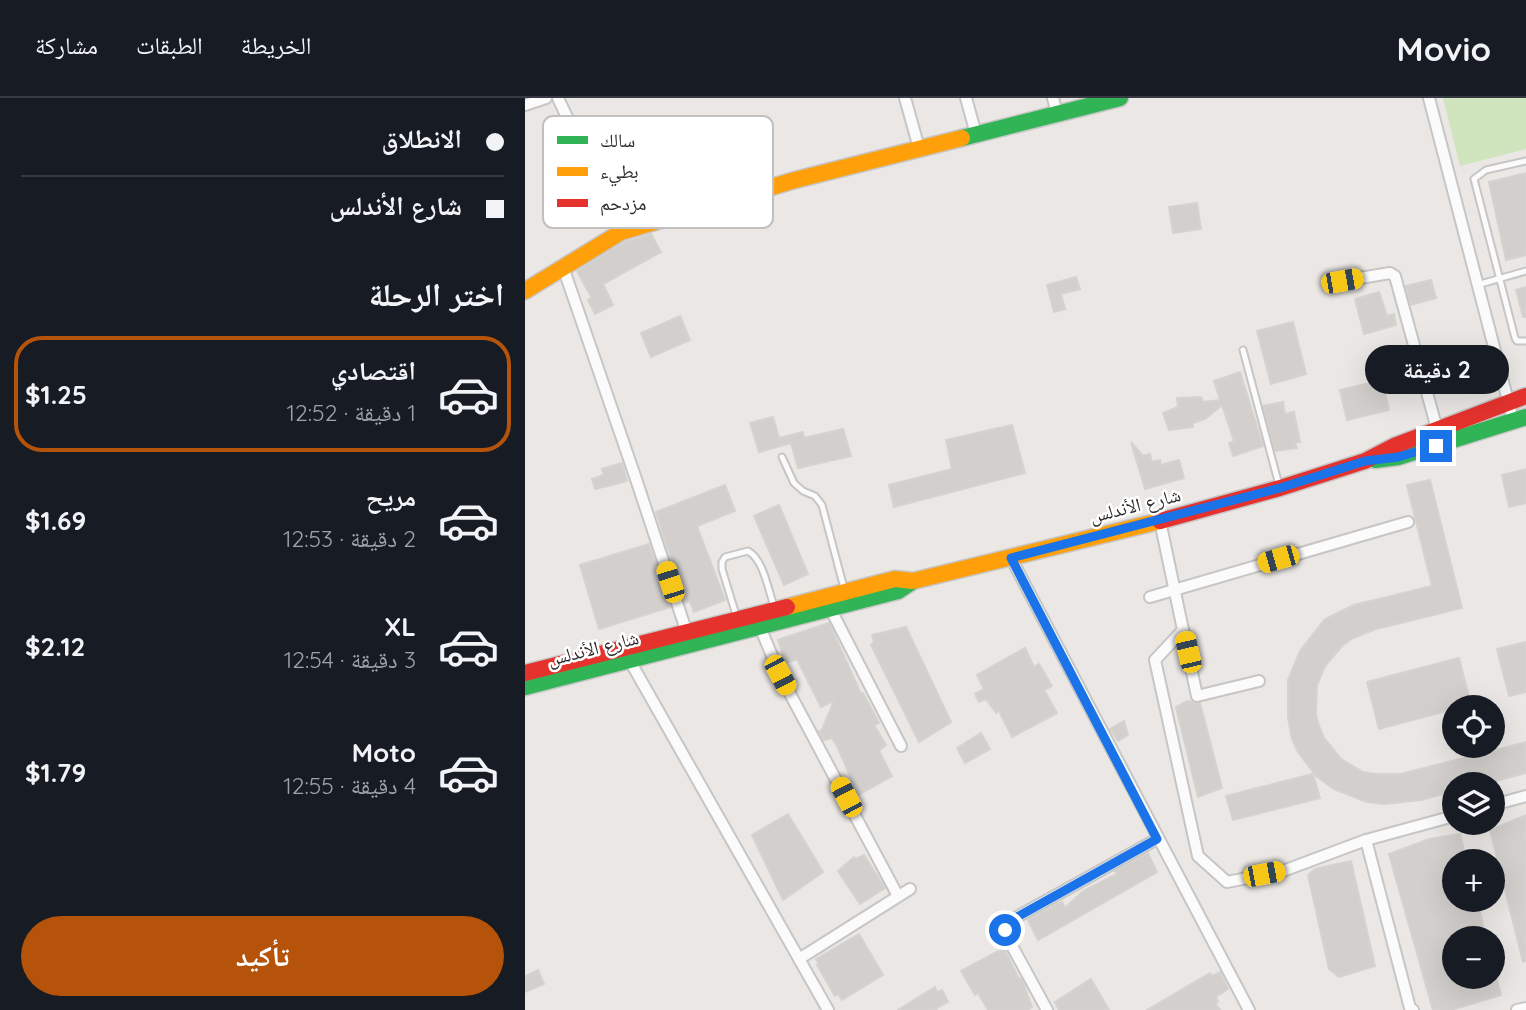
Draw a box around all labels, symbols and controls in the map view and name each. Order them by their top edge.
text: Movio [1397,28,1491,69]
text: مشاركة [35,30,98,60]
text: الطبقات [136,30,203,60]
text: الخريطة [241,30,311,60]
legend [543,116,773,228]
text: الانطلاق [382,122,462,155]
text: سالك [600,128,635,152]
text: بطيء [600,159,639,187]
text: شارع الأندلس [330,189,462,222]
text: مزدحم [600,191,646,216]
car [1320,267,1365,295]
text: اختر الرحلة [369,274,504,314]
callout: 2 دقيقة [1364,344,1508,394]
text: اقتصادي [331,354,416,387]
text: 2 دقيقة [1403,355,1471,384]
icon: car [437,363,500,426]
text: $1.25 [25,378,87,411]
text: 1 دقيقة · 12:52 [287,398,416,427]
route end [1420,430,1452,462]
text: مريح [366,480,416,513]
street label: شارع الأندلس [1087,482,1183,528]
icon: car [437,489,500,552]
text: $1.69 [25,504,86,537]
text: 2 دقيقة · 12:53 [283,524,416,553]
car [1255,543,1302,575]
car [654,559,687,605]
text: XL [384,610,416,643]
icon: car [437,615,500,678]
street label: شارع الأندلس [545,625,641,671]
car [1174,629,1203,675]
text: $2.12 [25,630,85,663]
text: 3 دقيقة · 12:54 [284,645,416,674]
car [761,652,800,698]
map controls [1442,695,1505,989]
button: locate [1442,695,1505,758]
text: Moto [352,736,416,769]
icon: car [437,741,500,804]
text: $1.79 [25,756,86,789]
text: 4 دقيقة · 12:55 [283,771,416,800]
button: layers [1442,772,1505,835]
car [827,774,866,820]
button: + [1442,849,1505,912]
car [1242,860,1287,888]
route start [989,914,1021,946]
button: تأكيد [21,916,504,996]
button: − [1442,926,1505,989]

